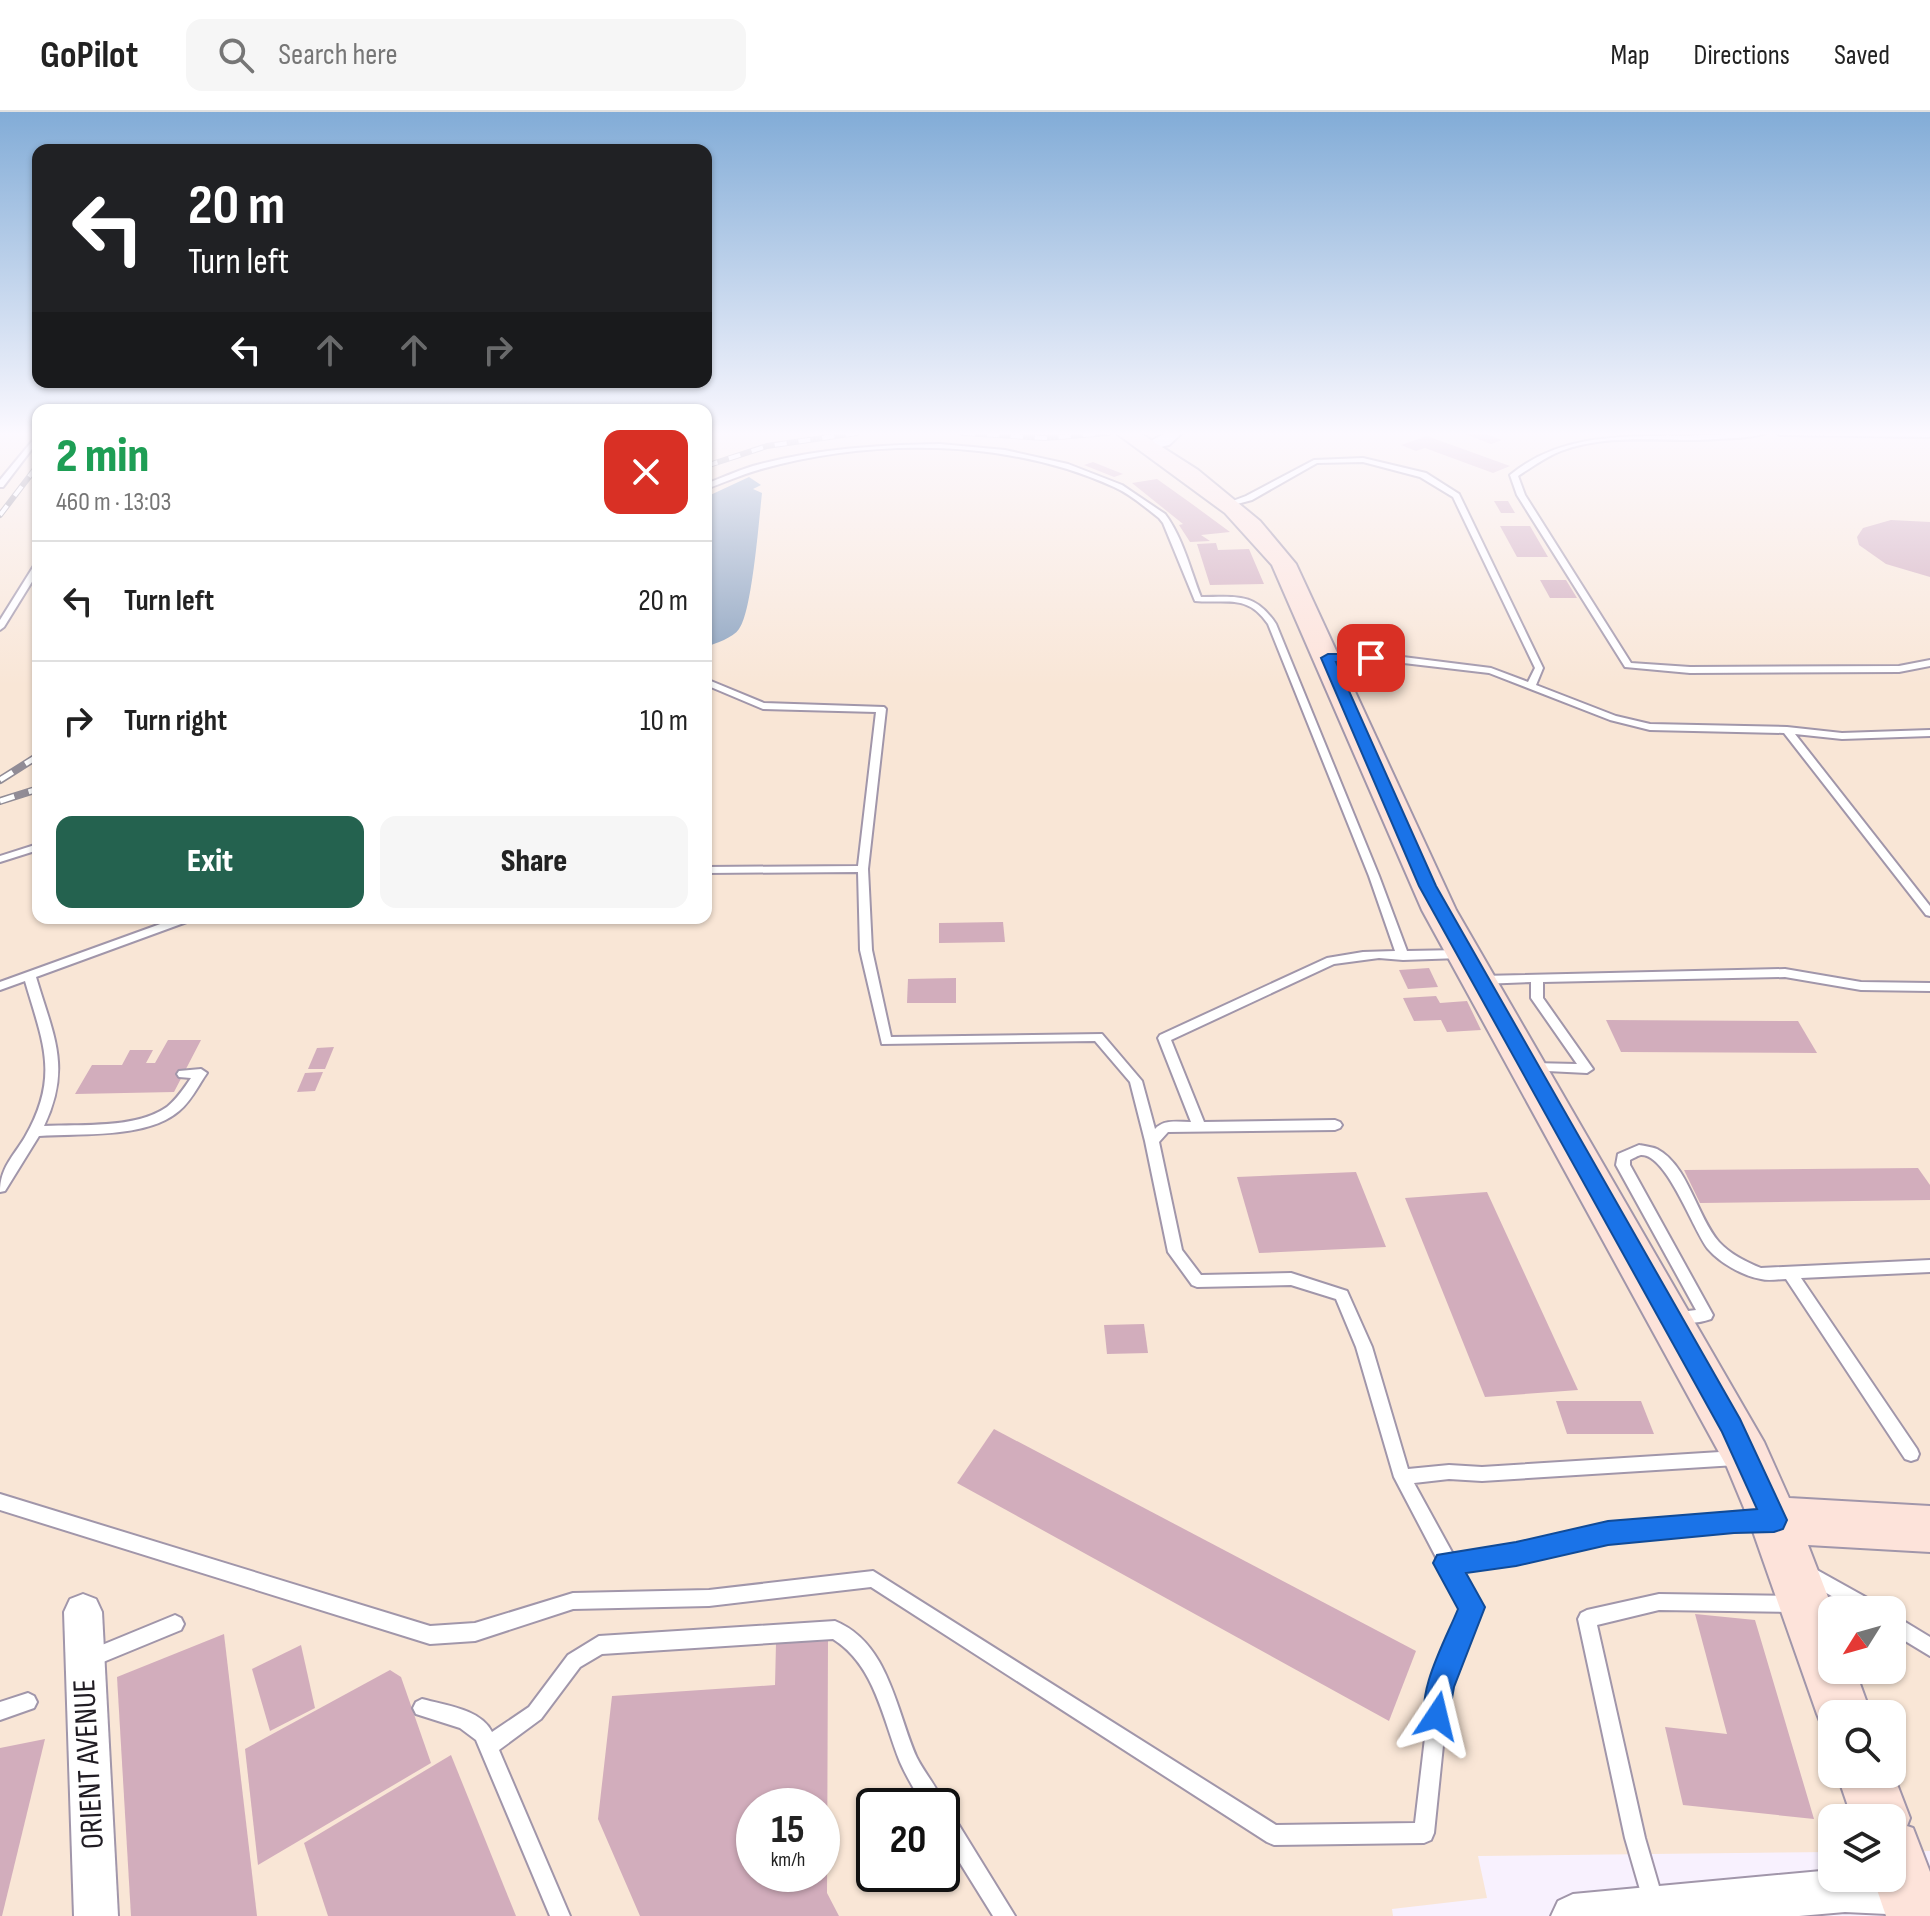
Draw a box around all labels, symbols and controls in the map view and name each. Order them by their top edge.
search box [186,19,746,91]
text: GoPilot [40,33,138,78]
icon: search [214,33,258,77]
text: Search here [278,37,398,73]
text: Map [1611,39,1650,72]
text: Directions [1694,39,1790,72]
text: Saved [1834,39,1890,72]
text: 20 m [188,173,285,240]
icon: left [56,176,160,280]
text: Turn left [188,241,289,284]
icon: left [224,328,268,372]
icon: ahead [308,328,352,372]
icon: ahead [392,328,436,372]
icon: right [476,328,520,372]
text: 2 min [56,428,149,485]
button: close [604,430,688,514]
text: 460 m · 13:03 [56,487,172,518]
icon: left [56,579,100,623]
text: Turn left [124,583,214,619]
text: 20 m [638,583,688,619]
pin [1337,624,1405,692]
icon: arrive [1349,636,1393,680]
icon: right [56,699,100,743]
text: Turn right [124,703,227,739]
text: 10 m [640,703,688,739]
button: Exit [56,816,364,908]
button: Share [380,816,688,908]
north arrow [1818,1596,1906,1684]
map controls [1818,1596,1906,1892]
position arrow [1395,1674,1479,1758]
street label: ORIENT AVENUE [65,1678,113,1850]
button: search [1818,1700,1906,1788]
speed limit sign: 20 [856,1788,960,1892]
button: layers [1818,1804,1906,1892]
text: 15 [771,1806,805,1854]
text: km/h [771,1848,805,1872]

